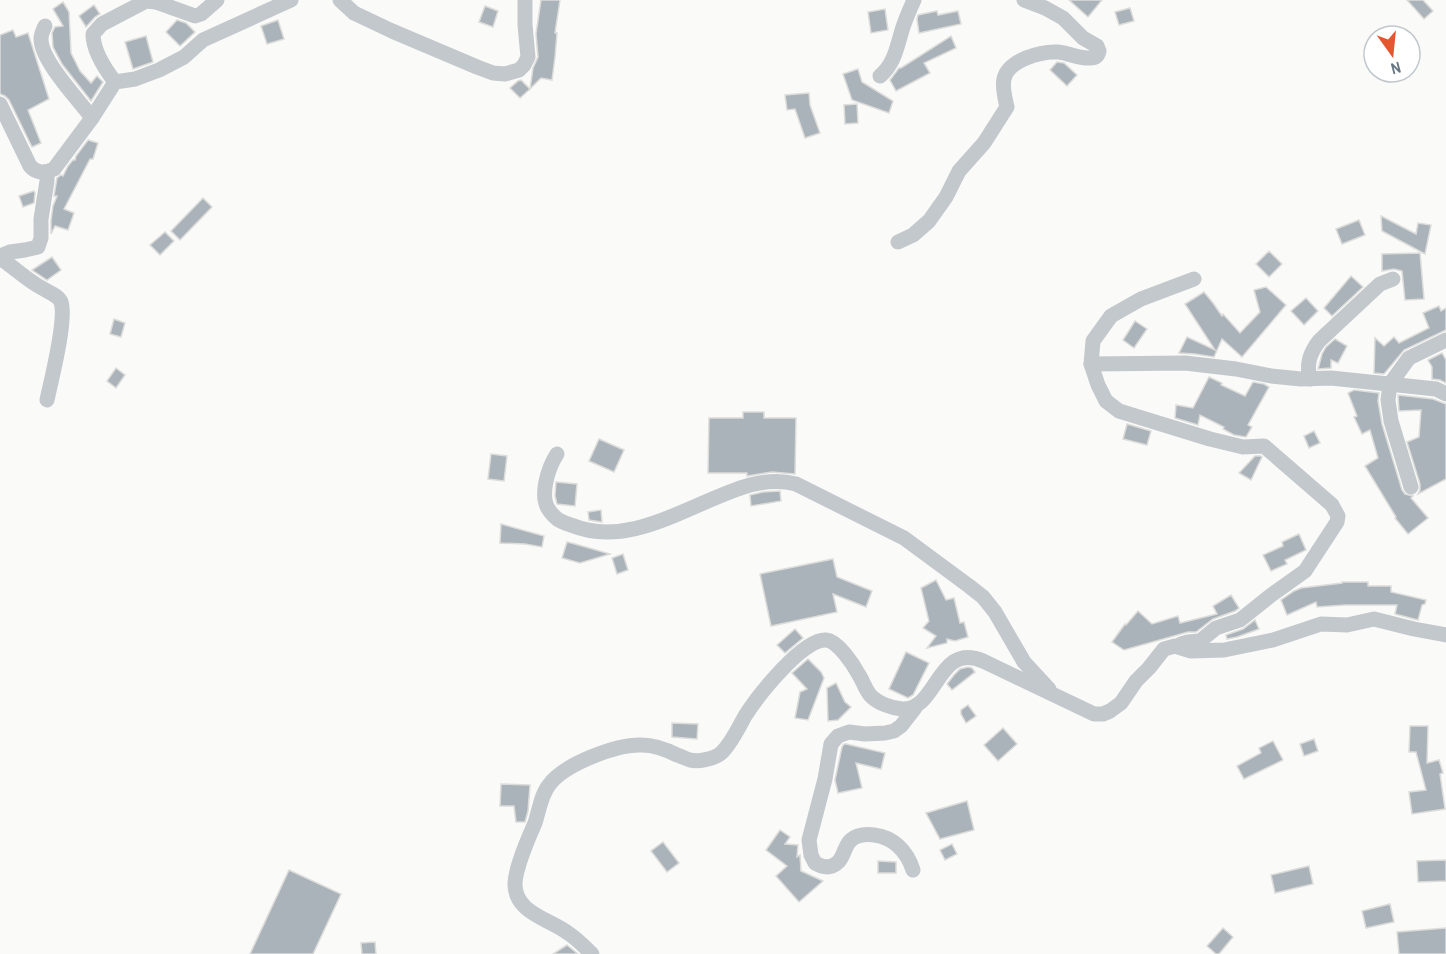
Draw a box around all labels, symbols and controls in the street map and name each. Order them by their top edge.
north arrow [1362,24,1422,84]
text: N [1388,57,1403,80]

